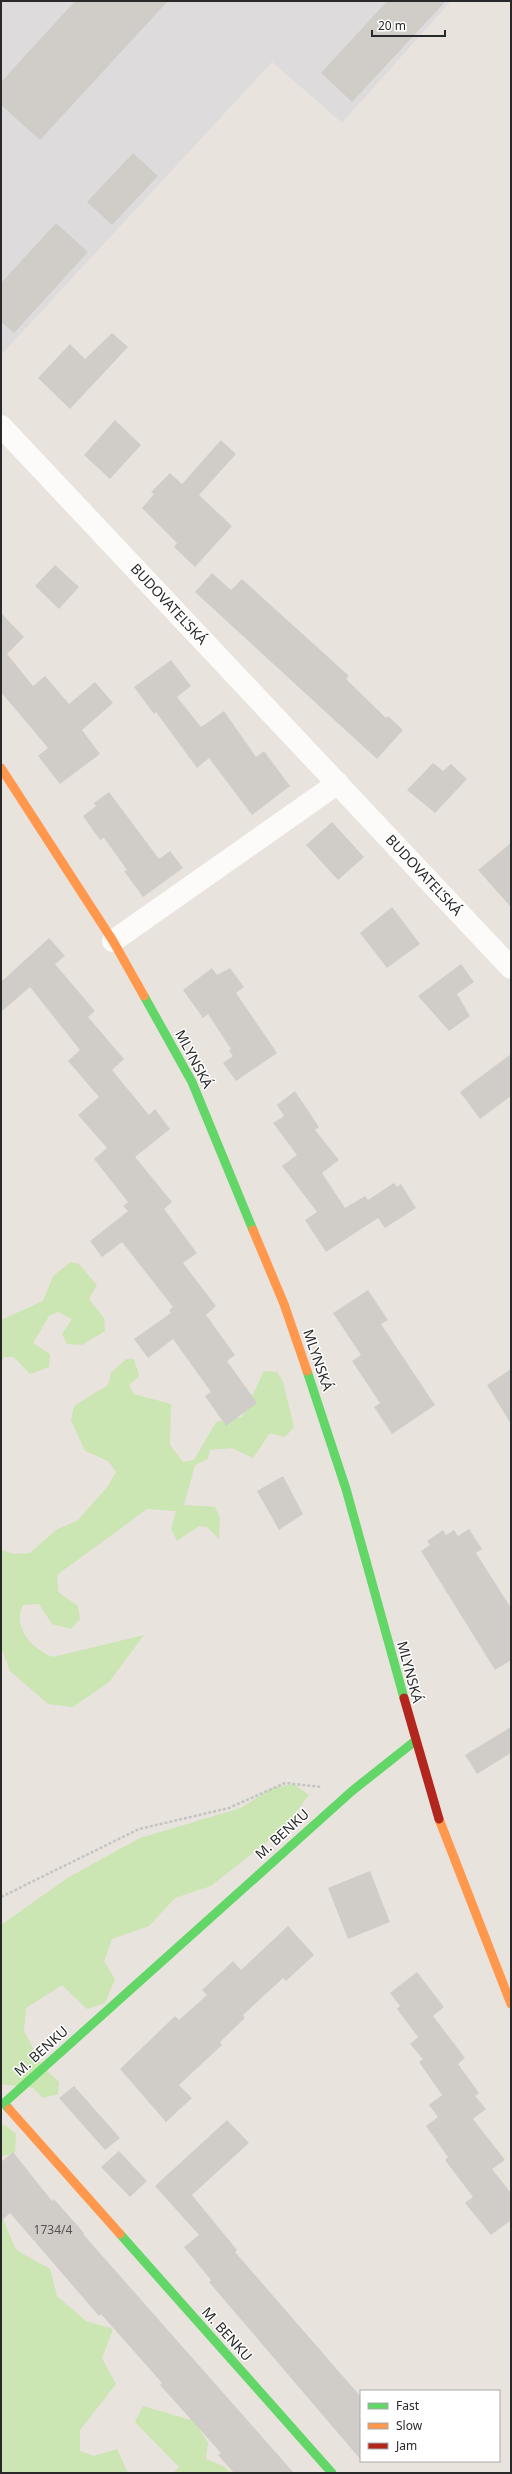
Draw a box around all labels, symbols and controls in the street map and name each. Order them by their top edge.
scale bar [372,12,445,38]
text: 20 m [378,17,406,34]
street label: BUDOVATEĽSKÁ [127,559,212,648]
street label: BUDOVATEĽSKÁ [382,830,467,919]
street label: MLYNSKÁ [171,1026,218,1091]
street label: MLYNSKÁ [299,1327,338,1393]
street label: MLYNSKÁ [393,1639,428,1705]
street label: M. BENKU [251,1804,313,1863]
street label: M. BENKU [10,2021,72,2080]
house number: 1734/4 [34,2221,73,2238]
street label: M. BENKU [198,2303,257,2365]
legend [360,2390,500,2462]
text: Fast [396,2397,420,2414]
text: Slow [396,2417,423,2434]
text: Jam [395,2437,417,2454]

